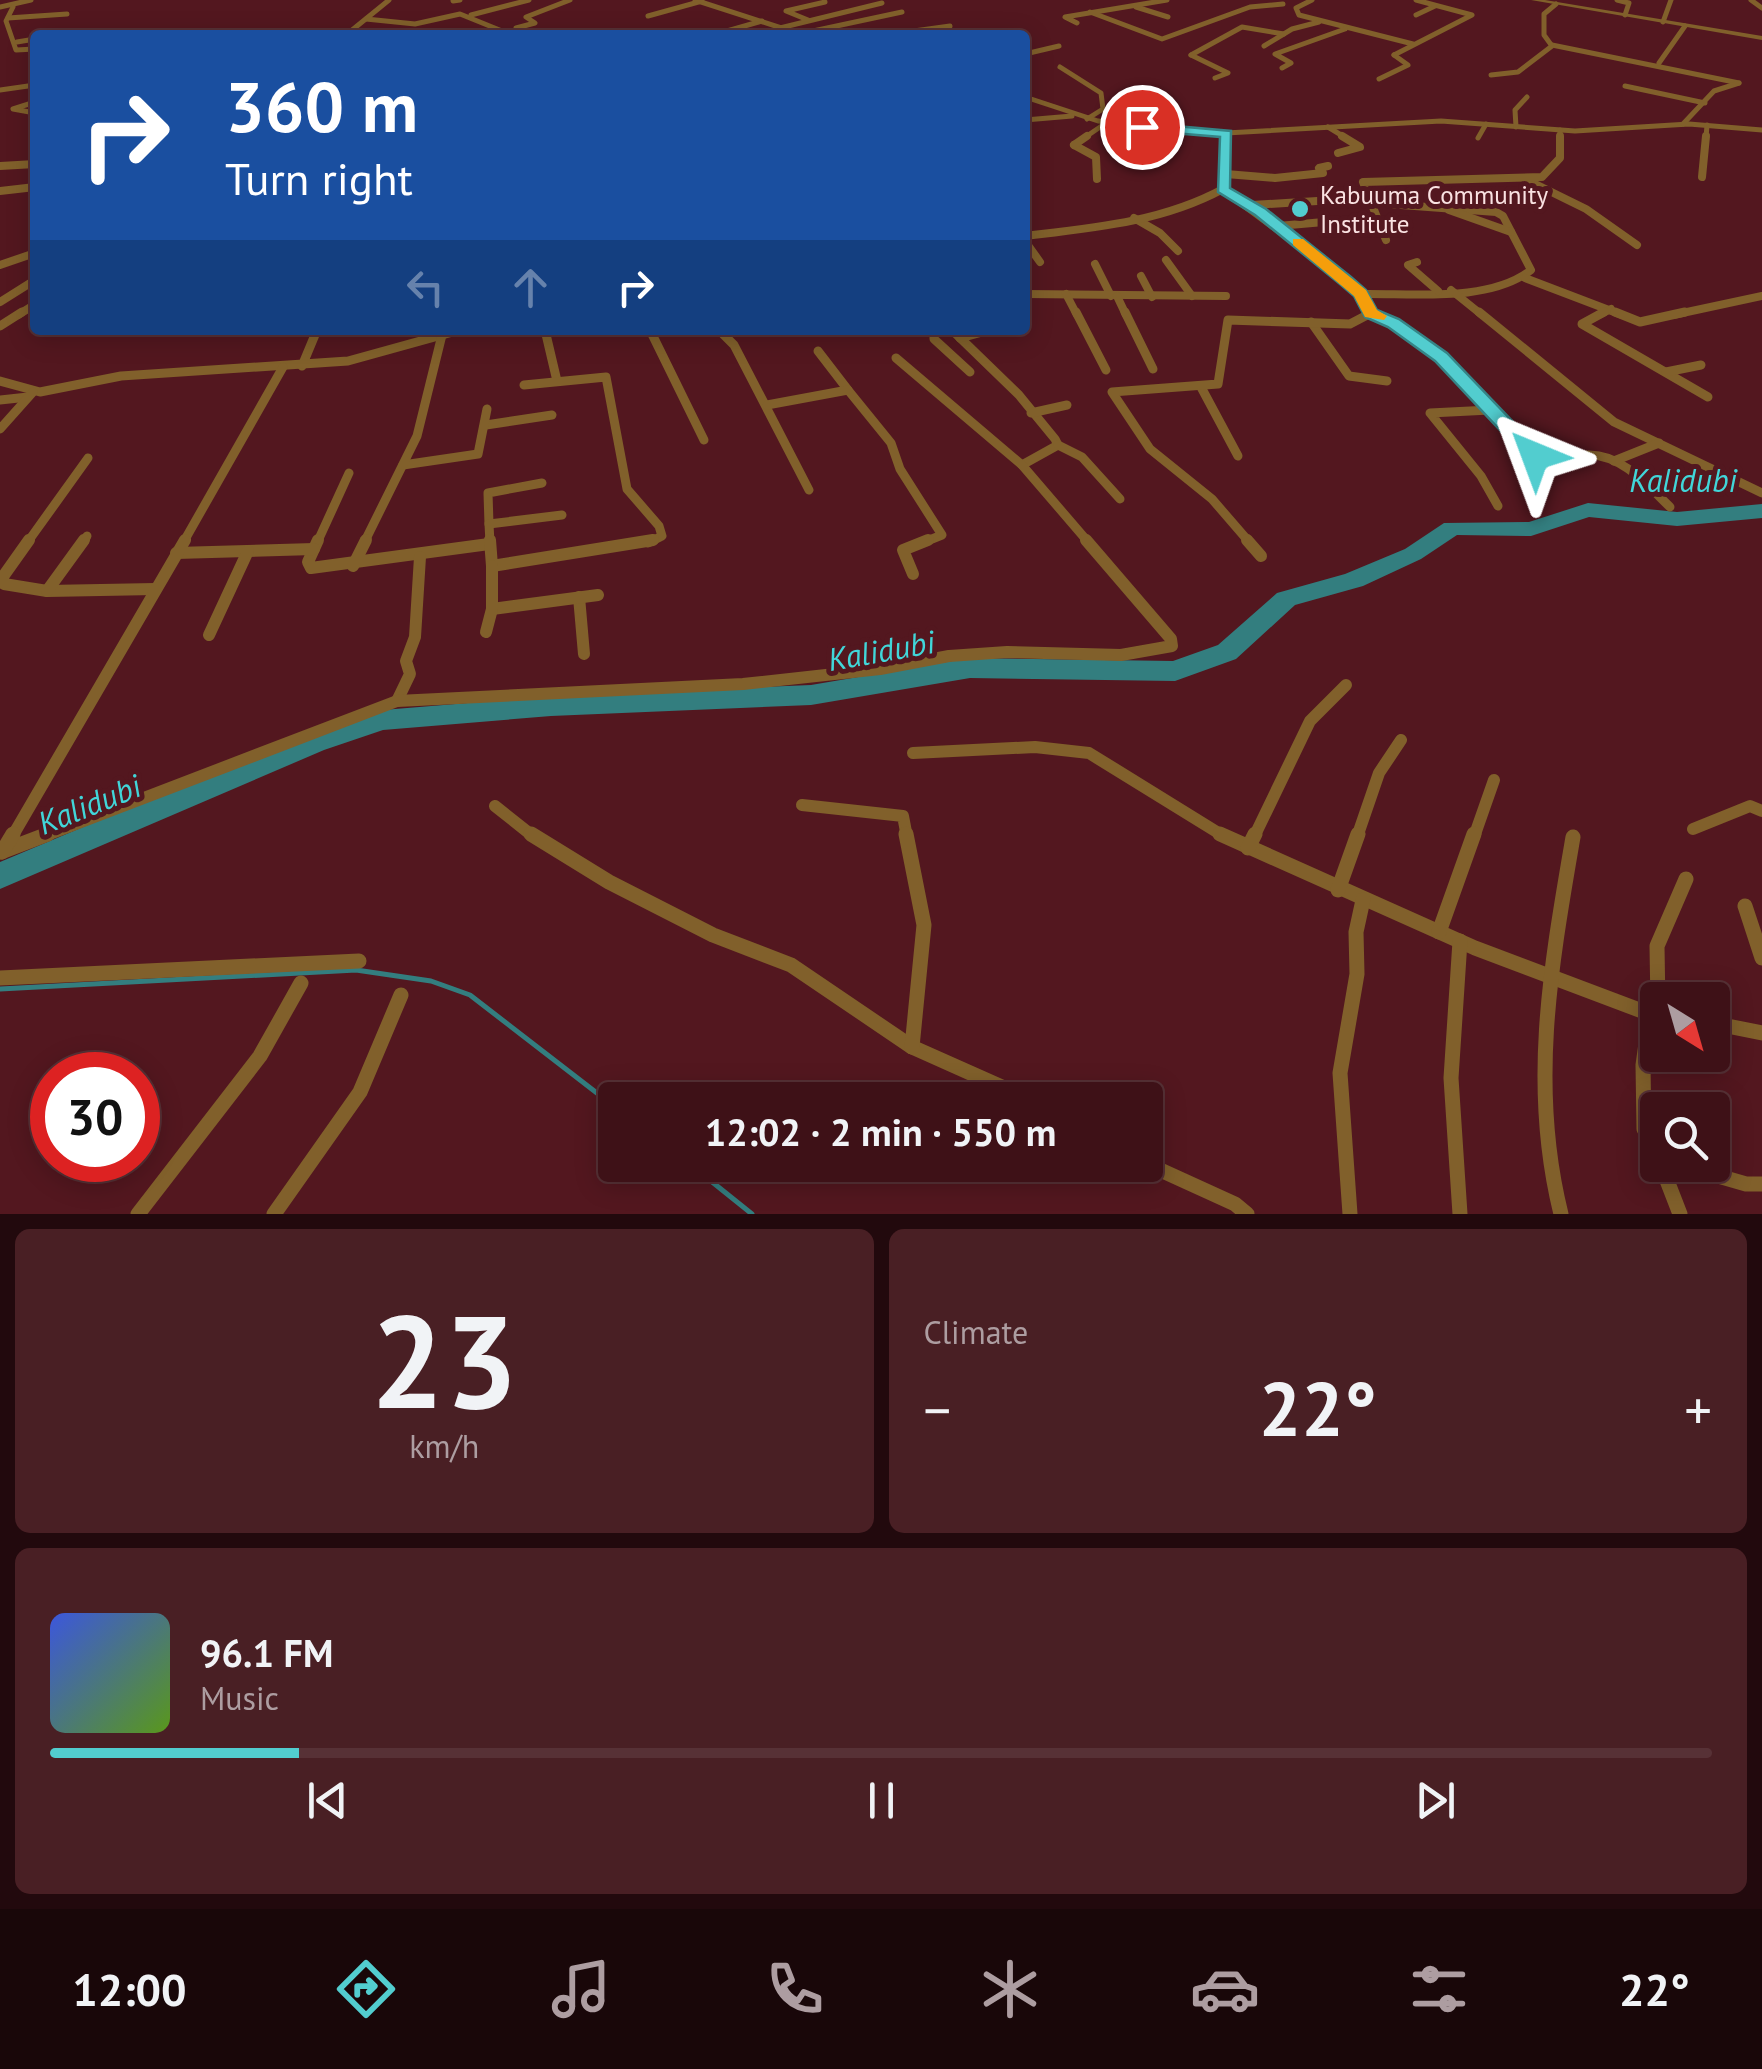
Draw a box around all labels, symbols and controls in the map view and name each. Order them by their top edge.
text: 360 m [225,61,418,151]
icon: right [60,70,190,200]
pin [1100,85,1185,170]
icon: arrive [1115,100,1170,155]
text: Turn right [225,149,413,207]
place label: Kabuuma Community Institute [1320,179,1549,240]
marker: Kabuuma Community Institute [1289,198,1311,220]
icon: left [398,260,453,315]
icon: ahead [503,260,558,315]
icon: right [608,260,663,315]
position arrow [1483,404,1587,508]
water label: Kalidubi [1629,459,1739,501]
water label: Kalidubi [824,620,939,680]
water label: Kalidubi [31,764,148,844]
north arrow [1640,982,1730,1072]
map controls [1640,982,1730,1182]
speed limit sign: 30 [30,1052,160,1182]
button: search [1640,1092,1730,1182]
text: 12:02 · 2 min · 550 m [705,1107,1056,1156]
text: 23 [371,1276,518,1444]
text: Climate [924,1311,1028,1353]
text: 22° [1259,1360,1377,1457]
text: − [924,1374,951,1445]
text: + [1684,1374,1712,1445]
text: km/h [409,1425,479,1467]
text: 96.1 FM [200,1628,333,1677]
text: Music [200,1677,279,1719]
icon: previous [300,1773,355,1828]
icon: pause [854,1773,909,1828]
icon: next [1408,1773,1463,1828]
icon: directions [331,1954,401,2024]
icon: music [546,1954,616,2024]
icon: phone [760,1954,830,2024]
icon: climate [975,1954,1045,2024]
icon: car [1190,1954,1260,2024]
icon: filters [1404,1954,1474,2024]
text: 12:00 [72,1960,186,2018]
text: 22° [1619,1960,1690,2018]

